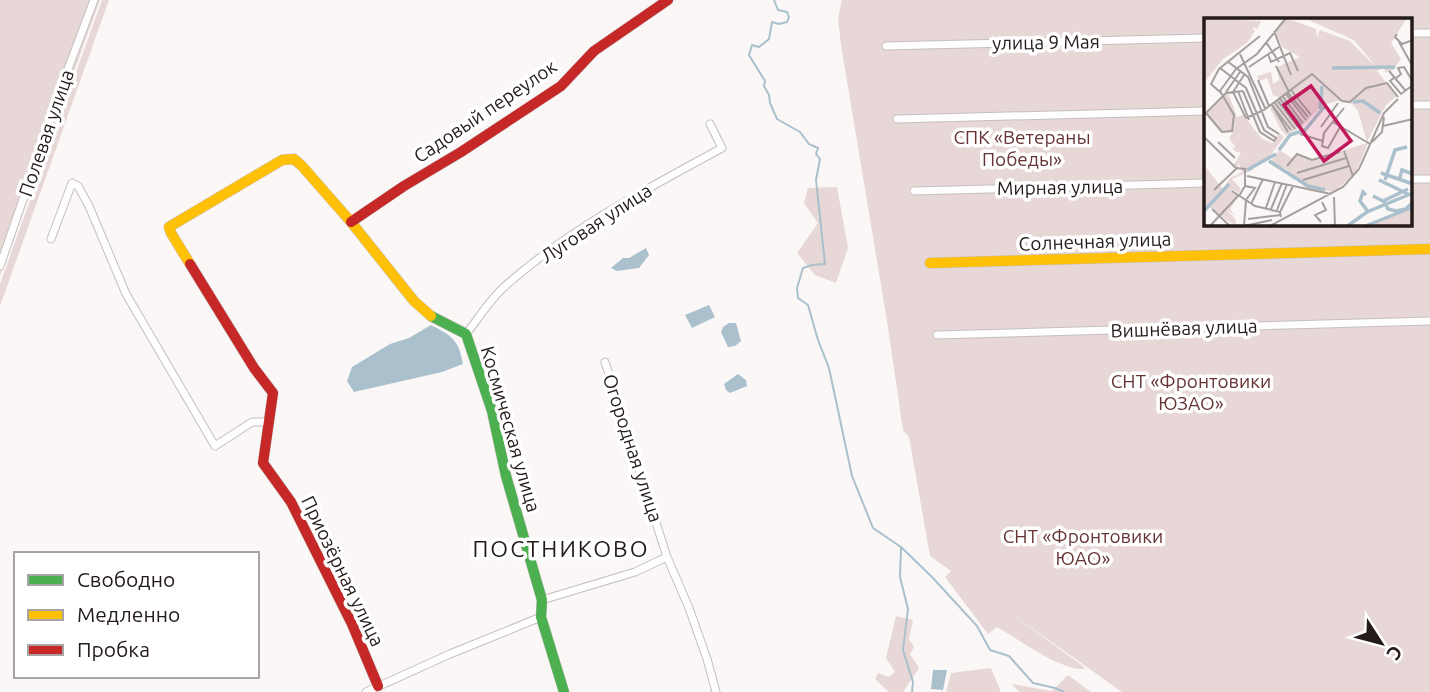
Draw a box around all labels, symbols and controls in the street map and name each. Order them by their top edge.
inset map [1204,18,1412,226]
street label: улица 9 Мая [992,30,1100,54]
street label: Садовый переулок [409,55,561,167]
street label: Полевая улица [14,67,78,199]
park label: СПК «Ветераны Победы» [953,126,1091,170]
street label: Мирная улица [997,175,1123,199]
street label: Луговая улица [536,179,656,267]
street label: Солнечная улица [1018,227,1172,255]
street label: Вишнёвая улица [1110,314,1258,342]
street label: Космическая улица [477,343,545,515]
park label: СНТ «Фронтовики ЮЗАО» [1111,370,1271,414]
street label: Огородная улица [599,371,667,525]
street label: Приозёрная улица [297,492,389,650]
park label: СНТ «Фронтовики ЮАО» [1003,525,1163,569]
district label: ПОСТНИКОВО [472,536,650,561]
legend [14,552,259,678]
text: Свободно [77,567,175,591]
text: Медленно [77,602,180,626]
north arrow [1346,608,1416,678]
text: Пробка [77,637,150,661]
text: С [1382,642,1407,664]

